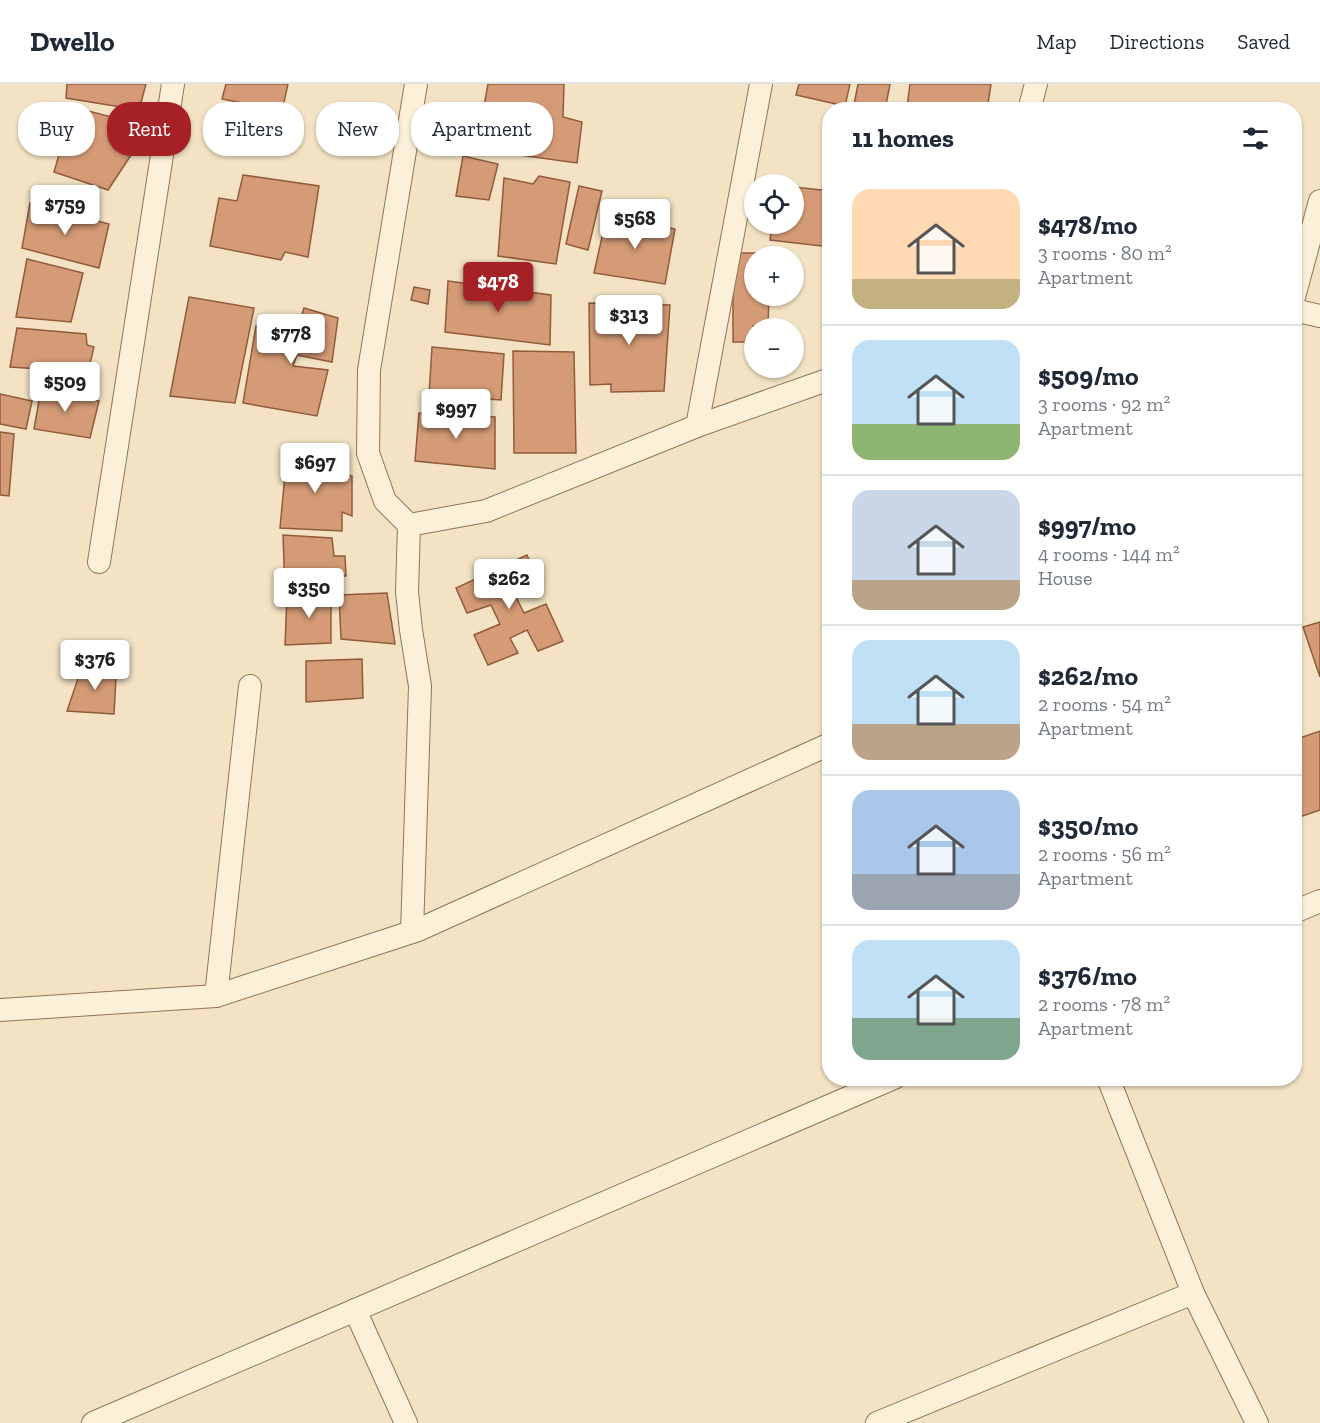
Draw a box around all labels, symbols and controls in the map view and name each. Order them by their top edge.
text: Dwello [30,25,115,58]
text: Map [1037,29,1077,54]
text: Directions [1110,29,1204,54]
text: Saved [1237,29,1290,54]
chip: Buy [18,102,95,156]
chip: Rent [107,102,191,156]
chip: Filters [203,102,304,156]
chip: New [316,102,399,156]
chip: Apartment [411,102,553,156]
text: 11 homes [852,122,954,154]
icon: filters [1239,122,1272,155]
map controls [744,174,804,378]
button: locate [744,174,804,234]
pin: $759 [29,185,101,236]
text: $759 [45,192,85,216]
pin: $568 [599,199,671,250]
text: $568 [614,206,656,230]
text: $478/mo [1038,209,1137,241]
icon: home [900,213,972,285]
text: 3 rooms · 80 m² [1038,241,1172,265]
button: + [744,246,804,306]
pin: $478 [462,262,534,313]
text: Apartment [1038,265,1133,289]
text: $478 [477,269,519,293]
pin: $313 [593,295,665,346]
text: $313 [609,302,649,326]
pin: $778 [255,314,327,365]
button: − [744,318,804,378]
text: $778 [271,321,311,345]
text: $509/mo [1038,360,1139,392]
pin: $509 [29,362,101,413]
icon: home [900,364,972,436]
text: $509 [44,369,86,393]
pin: $997 [420,389,492,440]
text: 3 rooms · 92 m² [1038,392,1170,416]
text: $997 [435,396,477,420]
text: Apartment [1038,416,1133,440]
pin: $697 [279,443,351,494]
text: $697 [294,450,336,474]
text: $997/mo [1038,510,1136,542]
icon: home [900,514,972,586]
text: 4 rooms · 144 m² [1038,542,1180,566]
pin: $262 [473,559,545,610]
text: $262 [488,566,530,590]
text: House [1038,566,1092,590]
pin: $350 [273,568,345,619]
text: $350 [288,575,330,599]
pin: $376 [59,640,131,691]
text: $376 [74,647,116,671]
text: $262/mo [1038,660,1138,692]
icon: home [900,664,972,736]
text: 2 rooms · 54 m² [1038,692,1171,716]
text: Apartment [1038,716,1133,740]
text: $350/mo [1038,810,1138,842]
icon: home [900,814,972,886]
text: 2 rooms · 56 m² [1038,842,1171,866]
text: Apartment [1038,866,1133,890]
text: $376/mo [1038,960,1137,992]
icon: home [900,964,972,1036]
text: 2 rooms · 78 m² [1038,992,1170,1016]
text: Apartment [1038,1016,1133,1040]

